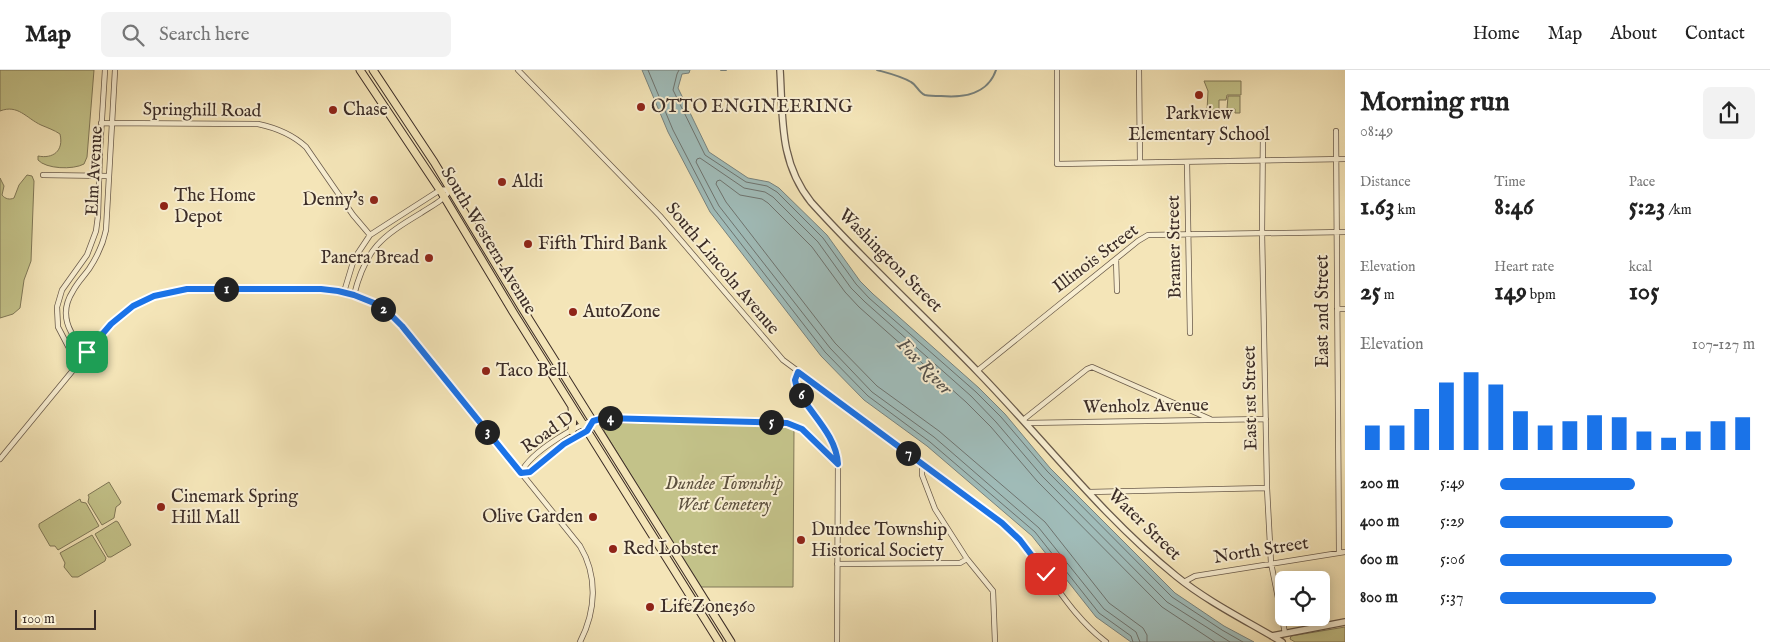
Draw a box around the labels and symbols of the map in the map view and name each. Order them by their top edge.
marker: Parkview Elementary School [1193,89,1205,101]
place label: OTTO ENGINEERING [651,96,853,119]
street label: Springhill Road [143,98,262,124]
place label: Chase [343,99,388,122]
marker: OTTO ENGINEERING [635,101,647,113]
place label: Parkview Elementary School [1128,103,1270,147]
marker: Chase [327,104,339,116]
street label: Elm Avenue [81,125,109,217]
street label: South Western Avenue [435,163,541,319]
place label: Aldi [511,171,544,194]
marker: Aldi [496,176,508,188]
place label: The Home Depot [174,185,256,229]
place label: Denny's [302,189,364,212]
marker: Denny's [368,194,380,206]
street label: Bramer Street [1163,195,1187,299]
street label: South Lincoln Avenue [660,198,784,340]
marker: The Home Depot [158,200,170,212]
street label: Washington Street [833,204,947,318]
street label: Illinois Street [1049,219,1143,299]
place label: Fifth Third Bank [538,233,667,256]
marker: Fifth Third Bank [522,238,534,250]
place label: Panera Bread [321,247,419,270]
marker: Panera Bread [423,252,435,264]
street label: East 2nd Street [1312,255,1335,367]
pin: 1 [214,276,238,302]
pin: 2 [370,296,396,322]
place label: AutoZone [582,301,660,324]
marker: AutoZone [567,306,579,318]
pin [66,331,108,373]
water label: Fox River [891,334,958,402]
street label: East 1st Street [1239,346,1263,450]
place label: Taco Bell [496,360,567,383]
marker: Taco Bell [480,365,492,377]
pin: 6 [788,382,814,408]
street label: Wenholz Avenue [1083,394,1209,420]
pin: 4 [598,406,622,430]
street label: Road D [517,407,579,459]
pin: 5 [758,410,784,434]
pin: 3 [474,420,500,444]
pin: 7 [896,440,920,466]
park label: Dundee Township West Cemetery [665,473,783,517]
street label: Water Street [1102,484,1186,566]
place label: Cinemark Spring Hill Mall [171,486,298,530]
marker: Cinemark Spring Hill Mall [155,501,167,513]
place label: Olive Garden [482,506,583,529]
marker: Olive Garden [587,511,599,523]
place label: Dundee Township Historical Society [811,519,948,563]
street label: North Street [1212,532,1310,570]
marker: Dundee Township Historical Society [795,534,807,546]
place label: Red Lobster [623,538,718,561]
marker: Red Lobster [607,543,619,555]
pin [1025,553,1067,595]
place label: LifeZone360 [660,596,756,619]
marker: LifeZone360 [644,601,656,613]
scale bar [15,607,96,630]

